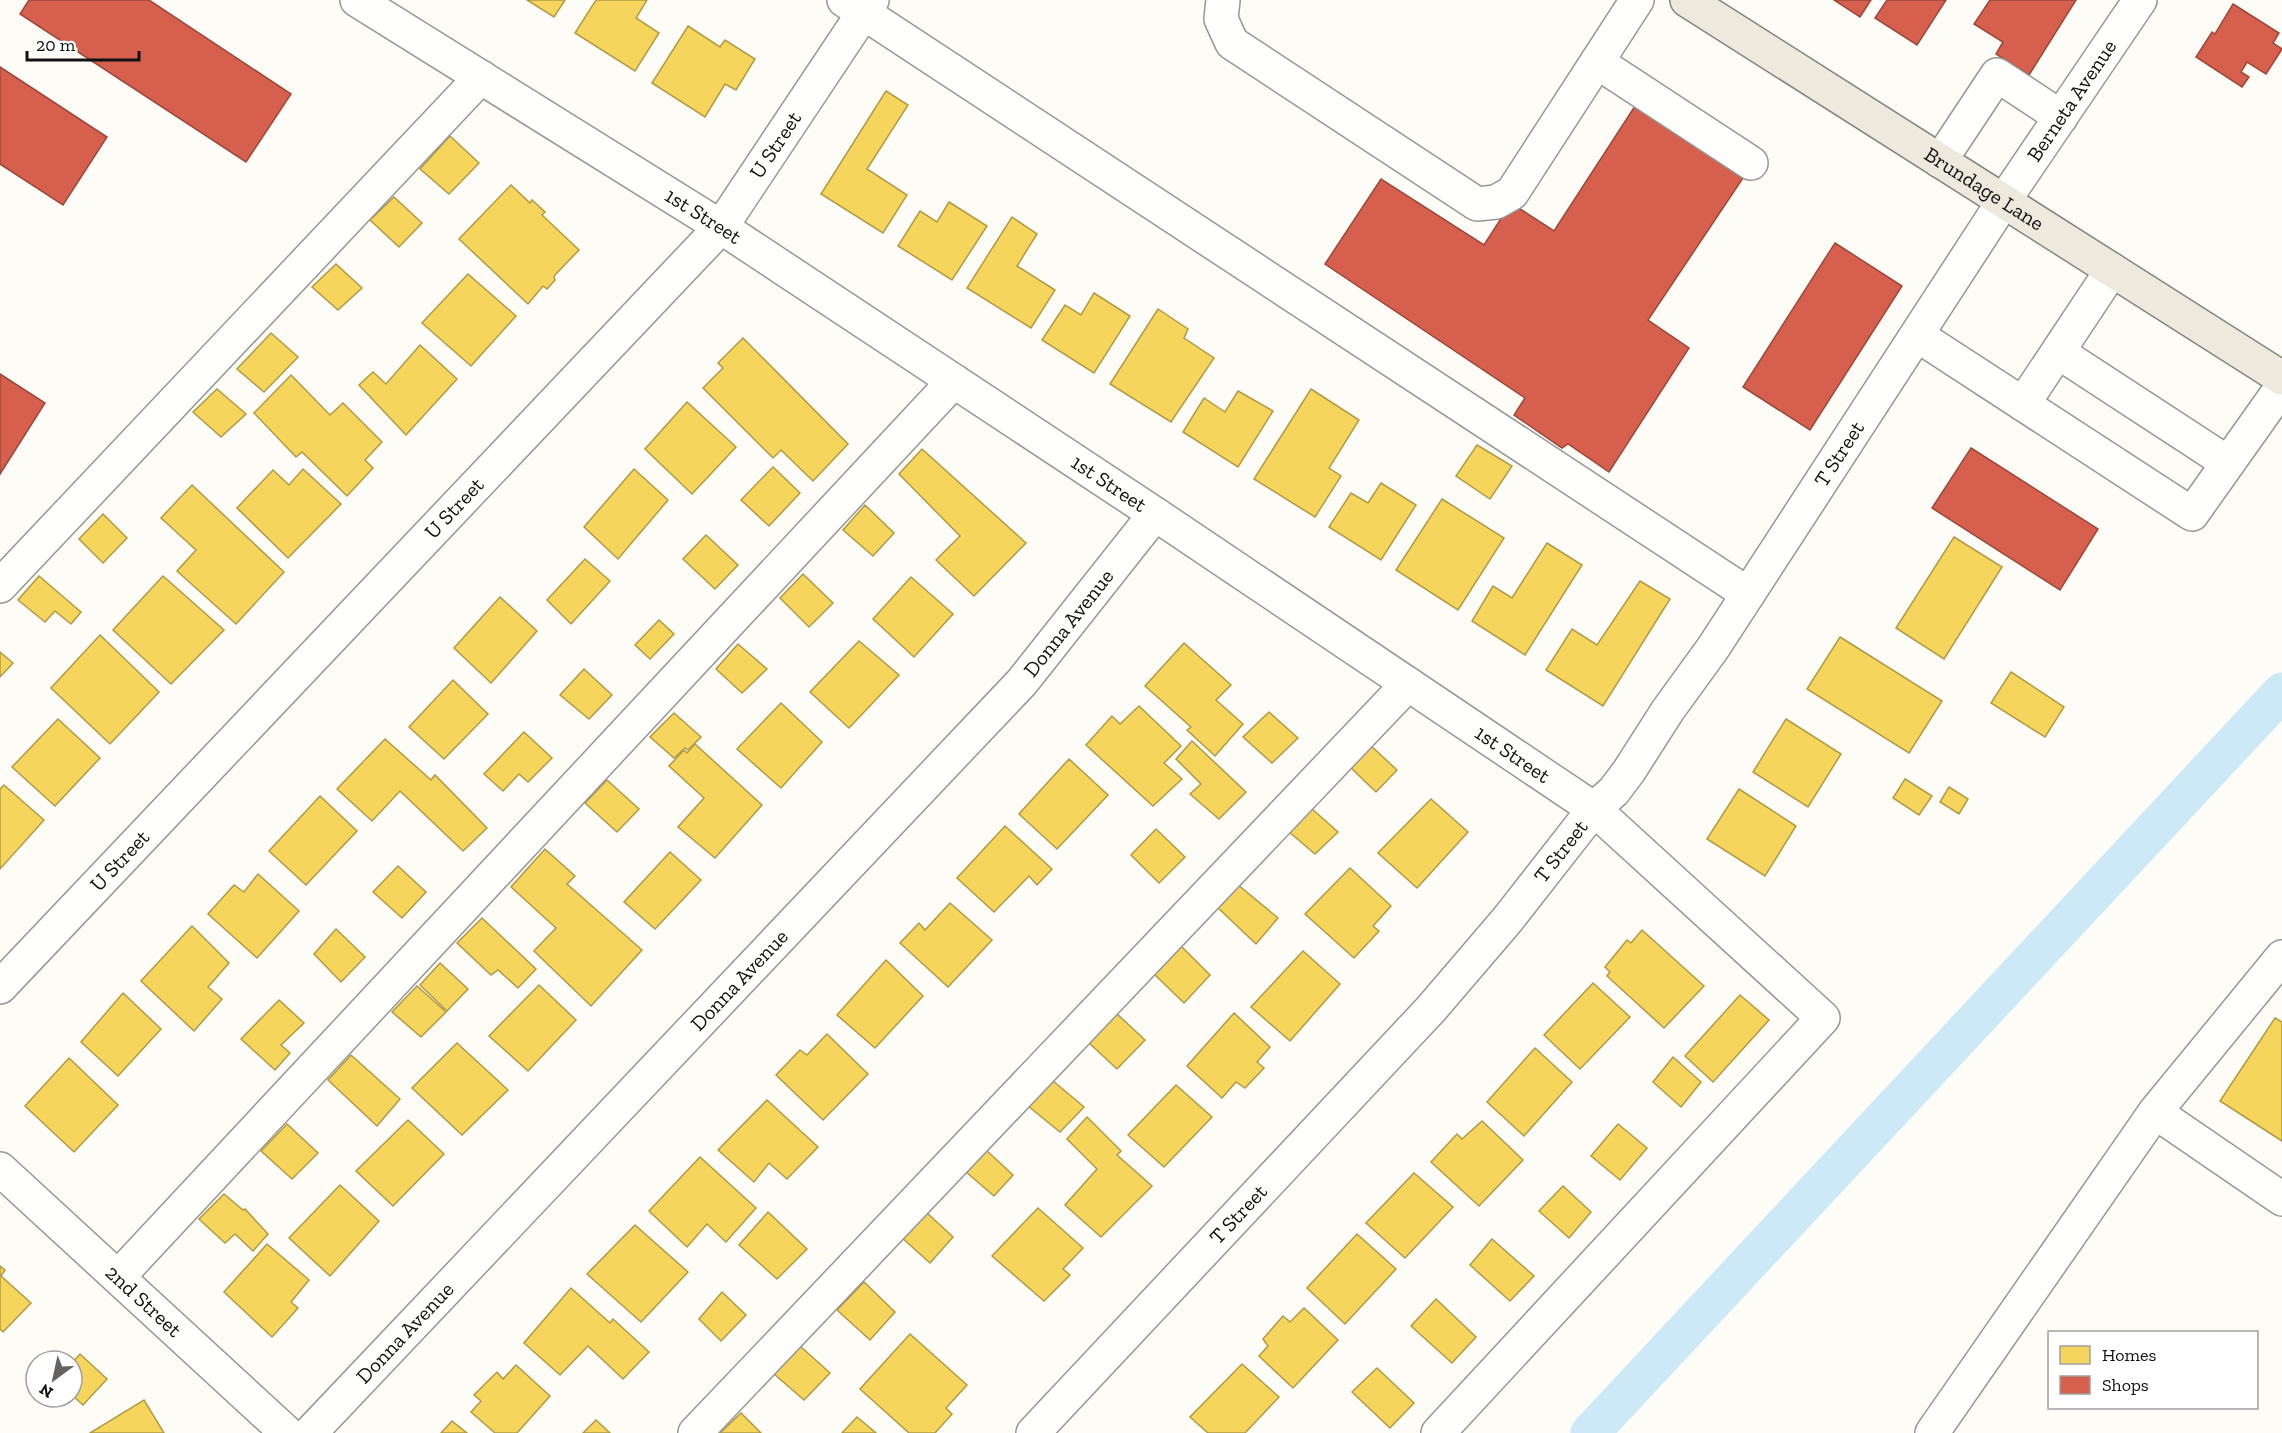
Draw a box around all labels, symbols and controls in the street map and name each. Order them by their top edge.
scale bar [27,24,140,62]
text: 20 m [36,34,76,56]
street label: Berneta Avenue [2021,34,2122,166]
street label: U Street [744,106,806,183]
street label: Brundage Lane [1920,141,2049,236]
street label: 1st Street [661,182,746,249]
street label: T Street [1808,416,1869,491]
street label: 1st Street [1067,449,1152,517]
street label: U Street [419,472,489,544]
street label: Donna Avenue [1018,564,1119,682]
street label: 1st Street [1470,720,1555,788]
street label: T Street [1528,814,1593,887]
street label: U Street [84,824,154,896]
street label: Donna Avenue [685,924,793,1036]
street label: T Street [1204,1179,1272,1249]
street label: 2nd Street [101,1259,187,1342]
street label: Donna Avenue [351,1276,459,1388]
legend [2048,1331,2258,1409]
text: Homes [2102,1344,2156,1366]
north arrow [24,1349,84,1409]
text: Shops [2102,1374,2149,1396]
text: N [36,1380,56,1402]

